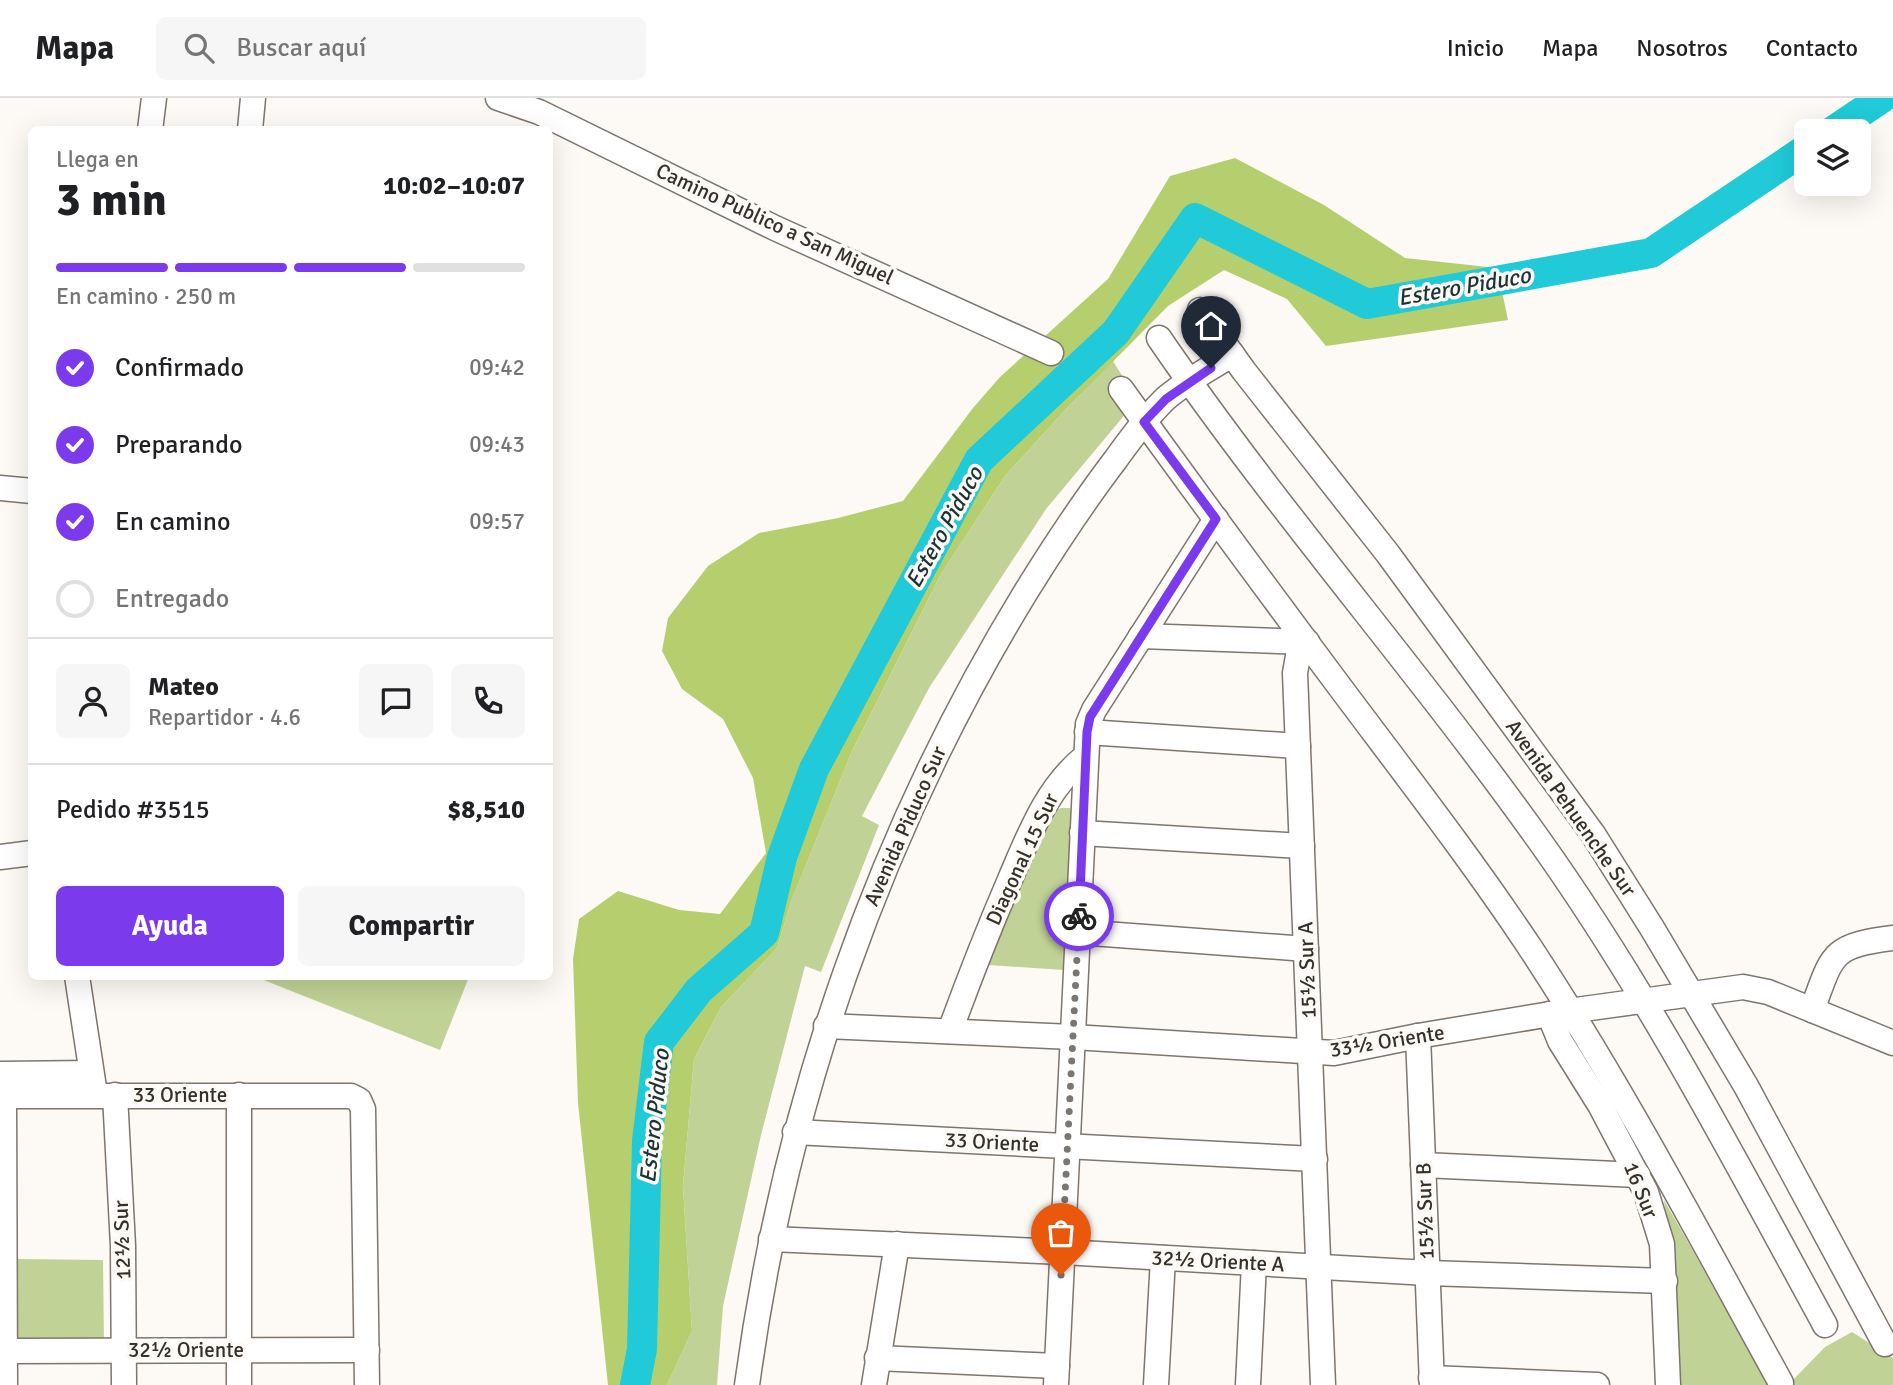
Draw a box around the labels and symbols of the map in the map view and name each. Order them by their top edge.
street label: Camino Publico a San Miguel [652,157,898,291]
water label: Estero Piduco [1396,260,1534,312]
pin [1181,296,1241,368]
water label: Estero Piduco [899,461,990,593]
street label: Avenida Pehuenche Sur [1500,715,1642,902]
street label: Avenida Piduco Sur [858,742,952,910]
street label: Diagonal 15 Sur [980,788,1064,929]
courier [1044,881,1114,951]
street label: 15½ Sur A [1292,921,1322,1019]
street label: 33½ Oriente [1328,1019,1446,1063]
water label: Estero Piduco [633,1047,676,1184]
street label: 33 Oriente [133,1082,227,1108]
street label: 33 Oriente [944,1127,1040,1157]
street label: 16 Sur [1618,1158,1664,1222]
street label: 15½ Sur B [1410,1162,1440,1260]
street label: 12½ Sur [108,1200,136,1280]
pin [1031,1203,1091,1275]
street label: 32½ Oriente A [1151,1245,1285,1277]
street label: 32½ Oriente [128,1337,244,1363]

